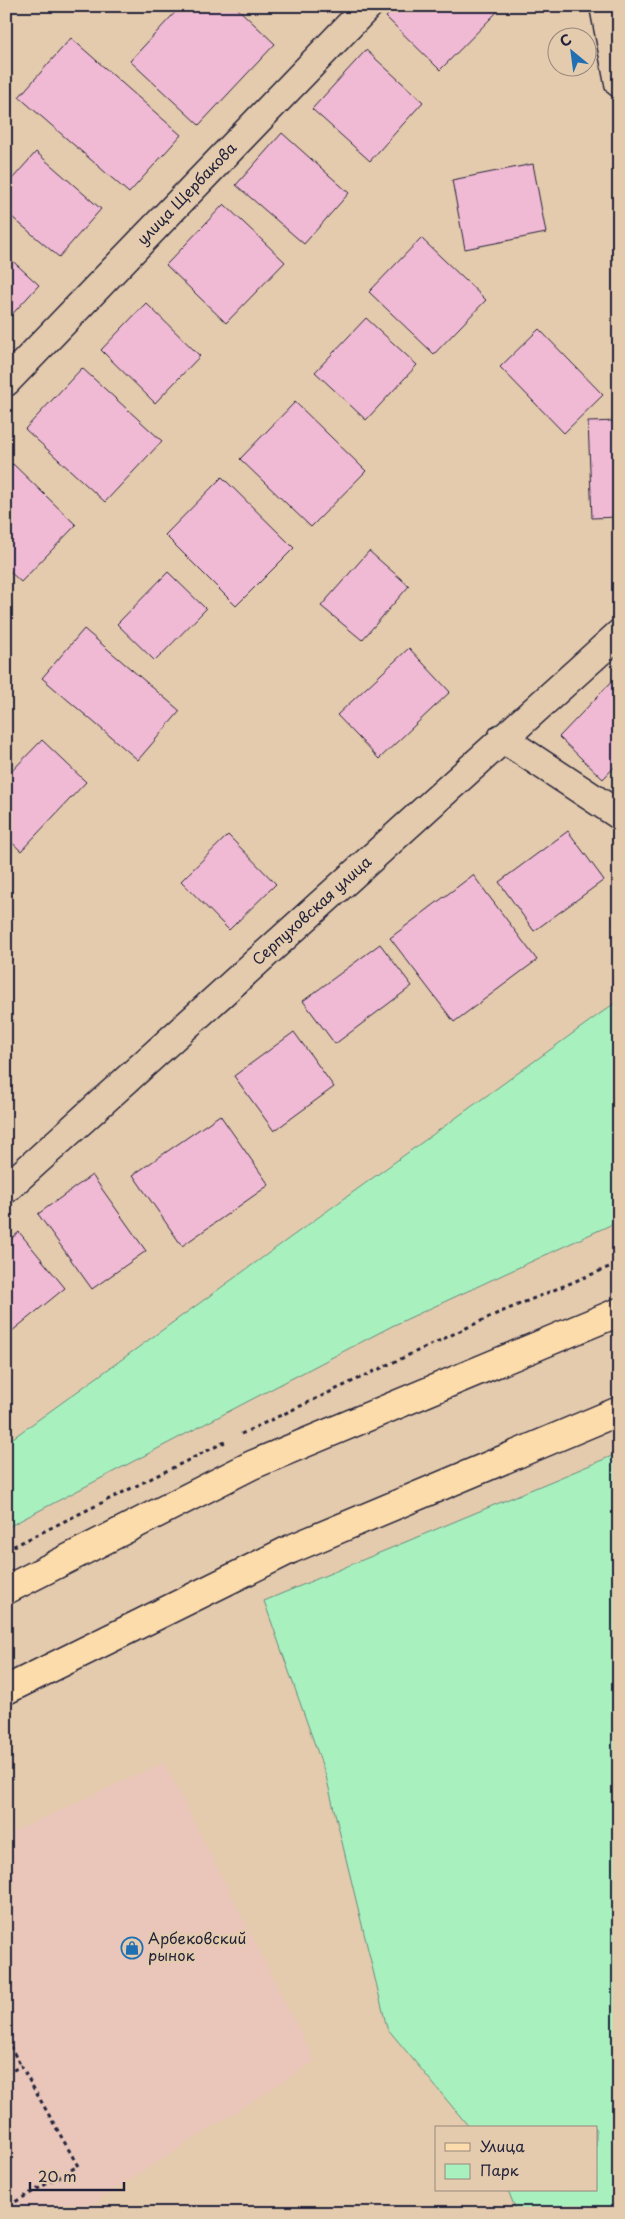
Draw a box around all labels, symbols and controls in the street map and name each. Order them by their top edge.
north arrow [548,28,598,78]
text: С [556,28,575,52]
street label: улица Щербакова [131,136,242,250]
street label: Серпуховская улица [246,849,376,970]
place label: Арбековский рынок [148,1926,246,1966]
shop icon: Арбековский рынок [120,1936,144,1960]
legend [435,2126,598,2192]
text: Улица [480,2134,525,2157]
text: Парк [480,2158,519,2181]
scale bar [30,2159,124,2191]
text: 20 m [38,2164,77,2187]

